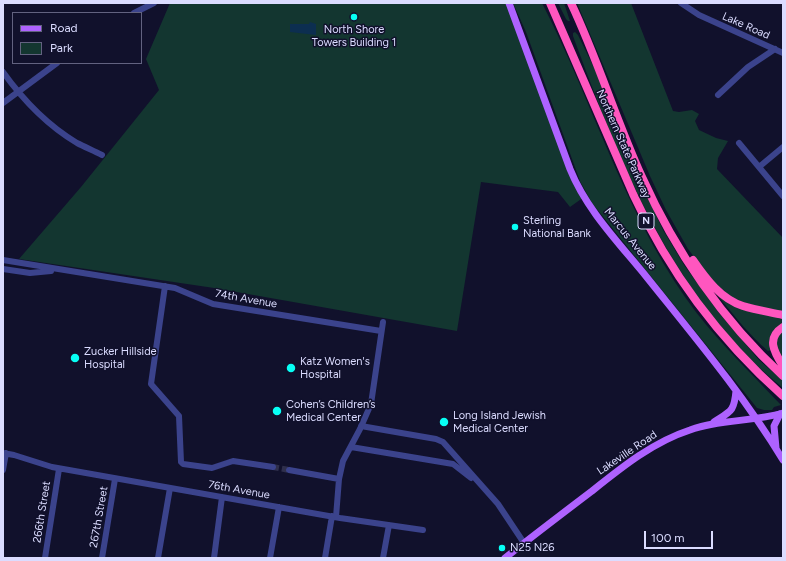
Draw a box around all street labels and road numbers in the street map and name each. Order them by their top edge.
street label: Lake Road [720,10,772,42]
street label: Northern State Parkway [593,88,653,200]
street label: Marcus Avenue [601,205,659,273]
road number: N [638,213,654,229]
street label: 74th Avenue [214,287,278,311]
street label: Lakeville Road [594,428,660,478]
street label: 76th Avenue [207,478,271,502]
street label: 266th Street [31,480,53,544]
street label: 267th Street [87,485,111,549]

